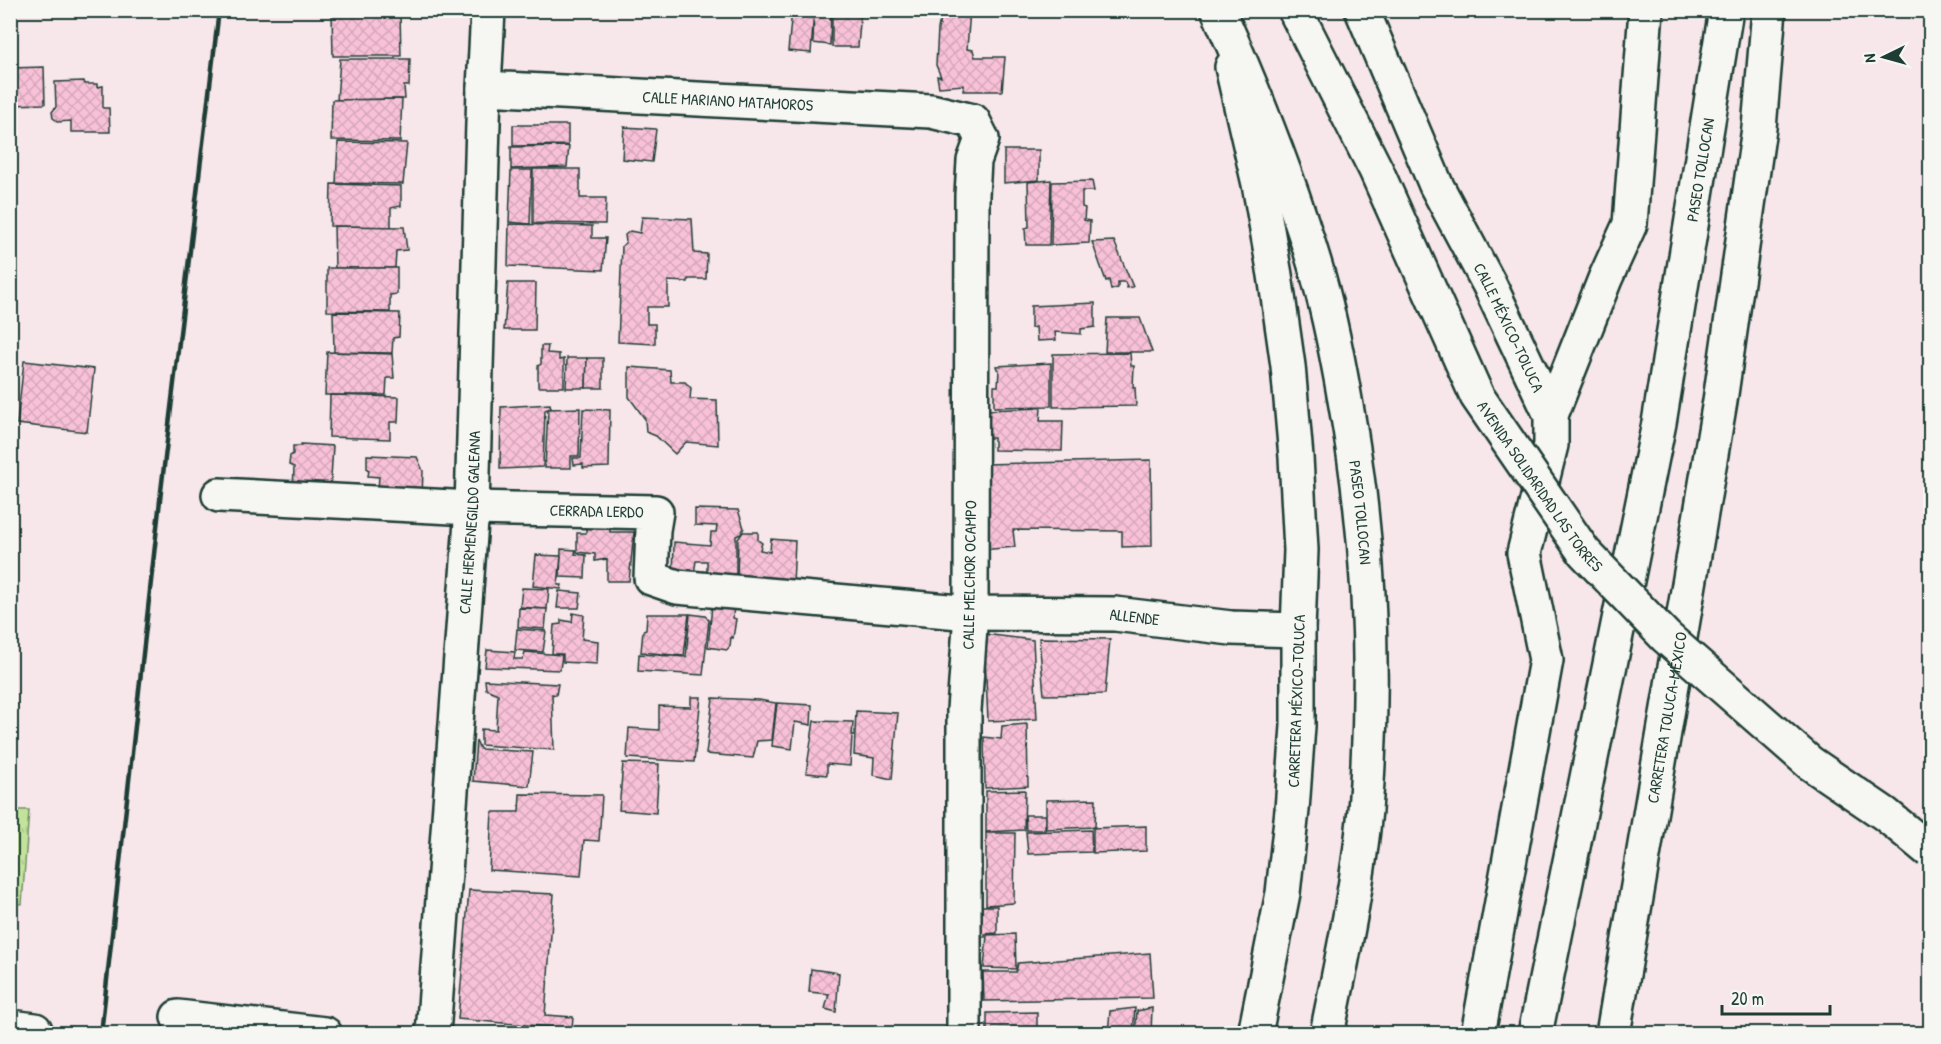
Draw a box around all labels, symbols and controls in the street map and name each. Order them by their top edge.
north arrow [1854,27,1914,87]
text: N [1858,53,1880,64]
street label: CALLE MARIANO MATAMOROS [642,85,814,116]
street label: PASEO TOLLOCAN [1681,116,1719,223]
street label: CALLE MÉXICO-TOLUCA [1468,259,1550,396]
street label: AVENIDA SOLIDARIDAD LAS TORRES [1472,396,1609,577]
street label: CALLE HERMENEGILDO GALEANA [453,430,485,615]
street label: PASEO TOLLOCAN [1344,459,1377,565]
street label: CERRADA LERDO [549,499,644,523]
street label: CALLE MELCHOR OCAMPO [957,500,981,650]
street label: ALLENDE [1110,603,1161,630]
street label: CARRETERA MÉXICO-TOLUCA [1282,614,1310,788]
street label: CARRETERA TOLUCA-MÉXICO [1641,630,1692,805]
scale bar [1722,978,1830,1016]
text: 20 m [1731,986,1764,1011]

